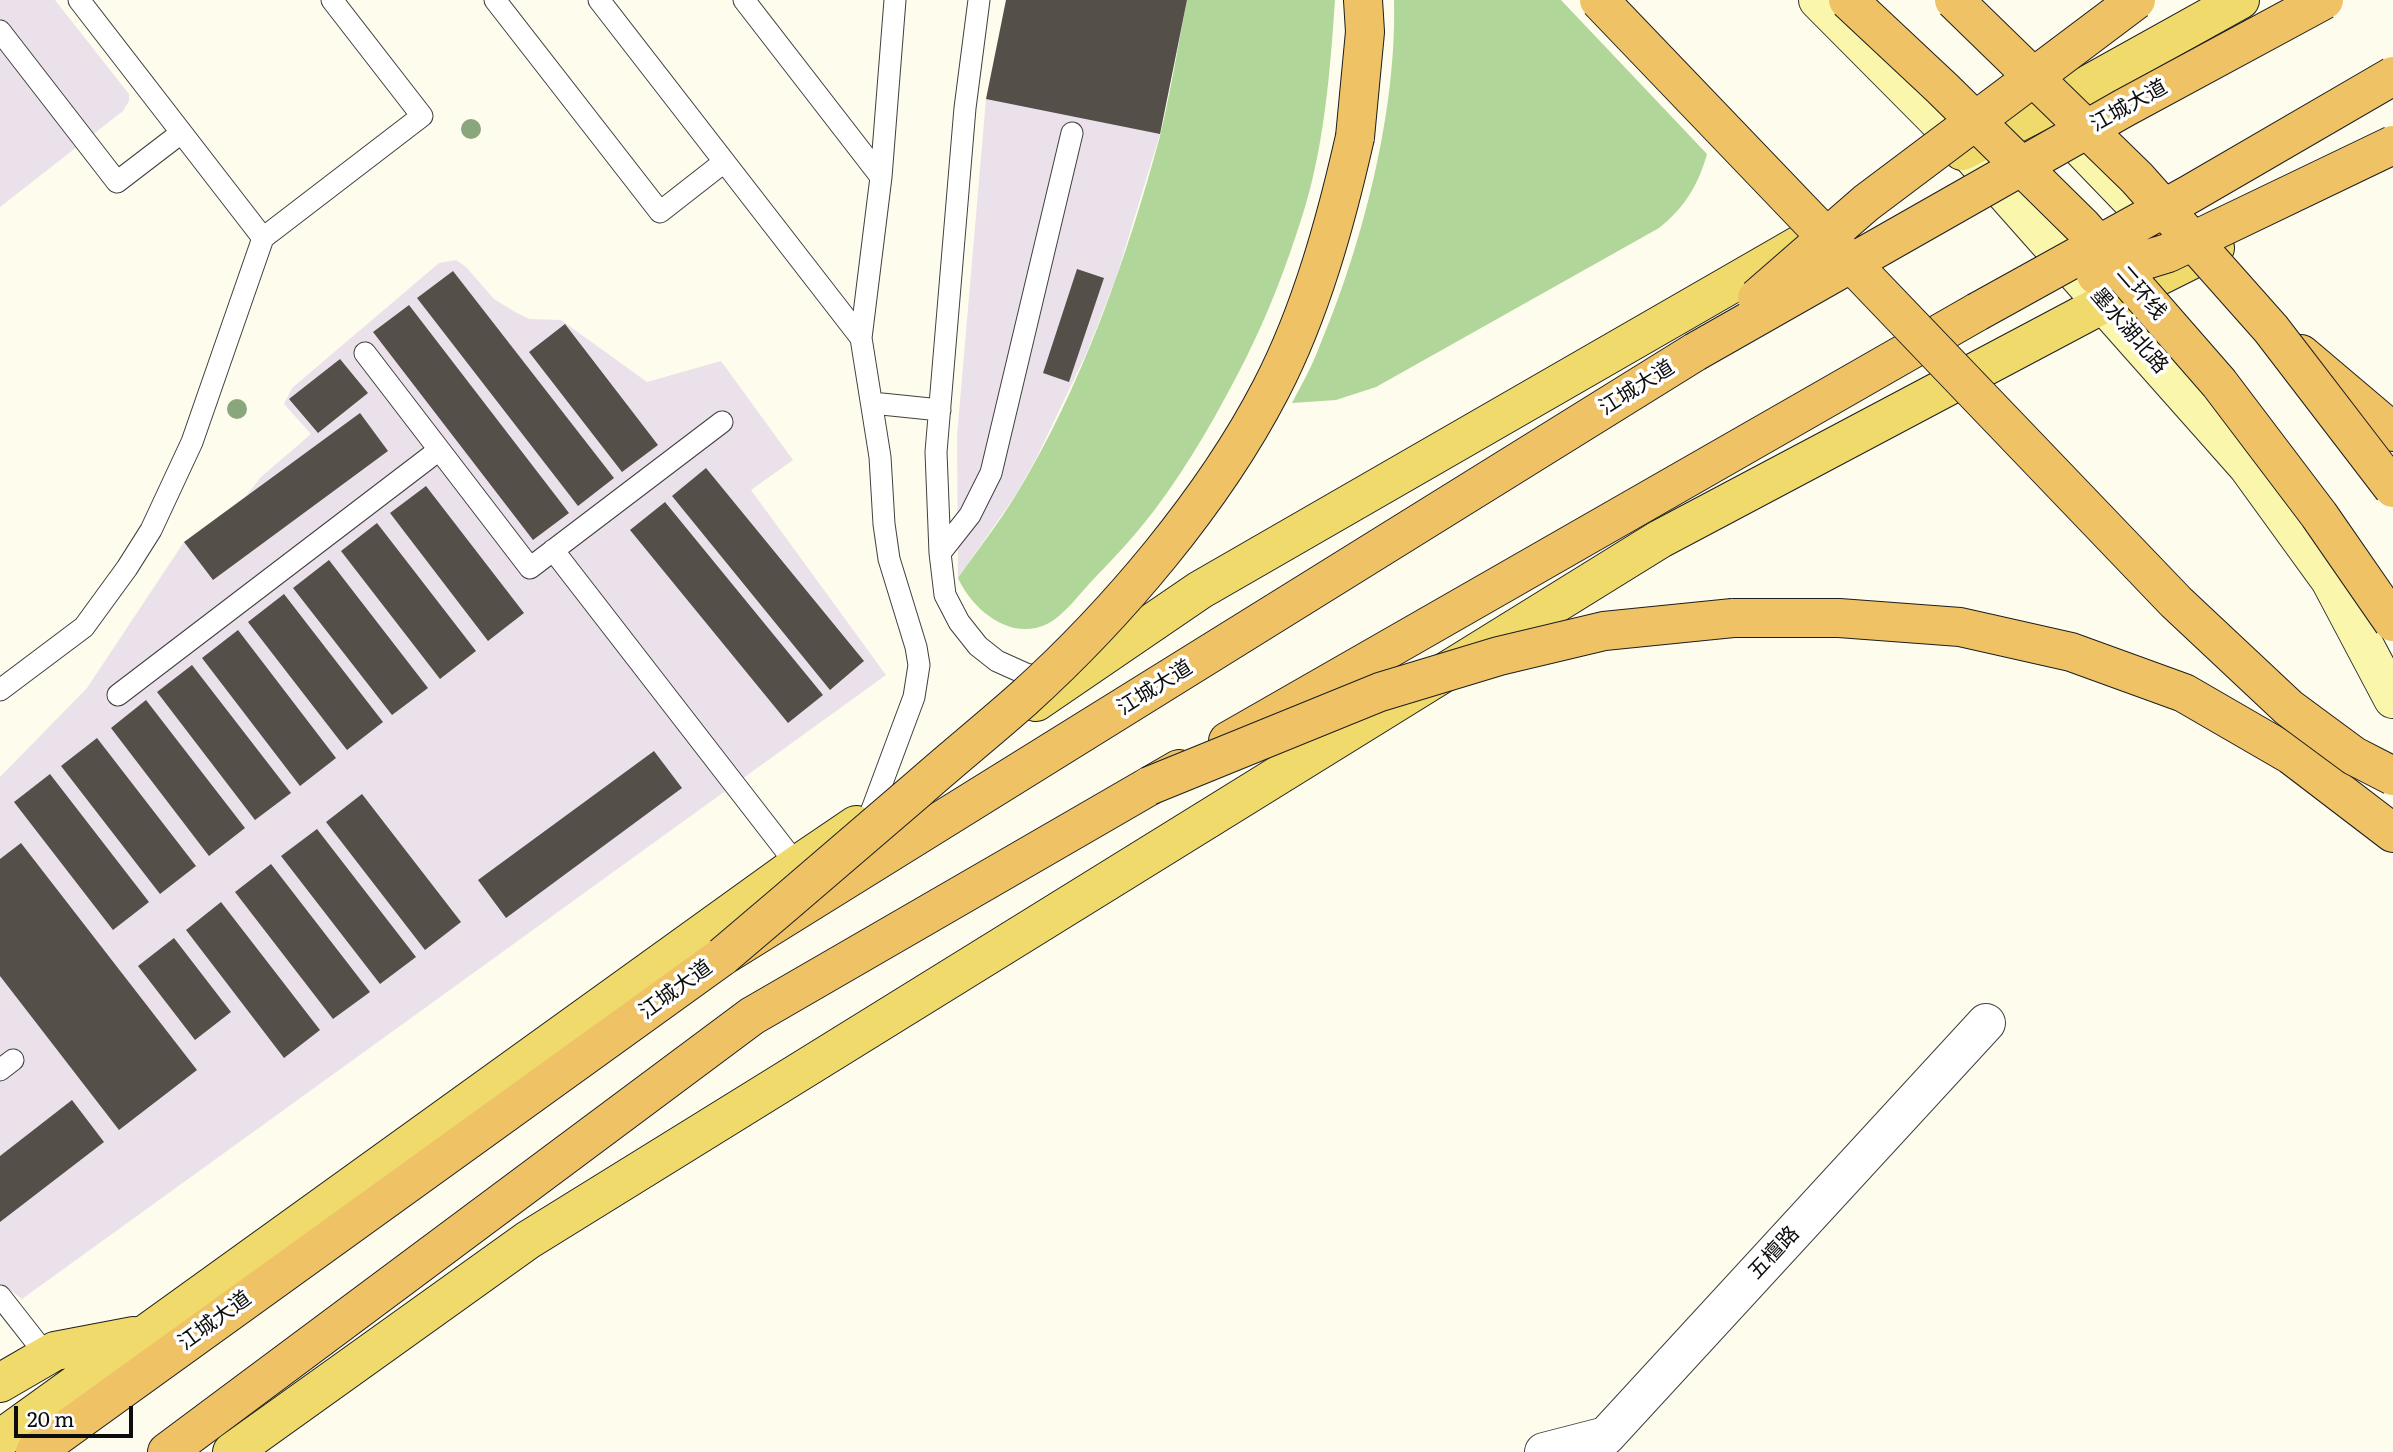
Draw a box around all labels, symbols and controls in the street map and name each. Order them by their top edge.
street label: 江城大道 [2086,75,2172,137]
street label: 二环线 [2111,261,2171,325]
street label: 墨水湖北路 [2085,283,2173,379]
street label: 江城大道 [1595,355,1679,421]
street label: 江城大道 [1113,655,1197,721]
street label: 江城大道 [635,955,717,1025]
street label: 五檀路 [1743,1221,1805,1285]
street label: 江城大道 [174,1286,256,1356]
scale bar [18,1392,136,1436]
text: 20 m [27,1402,74,1433]

